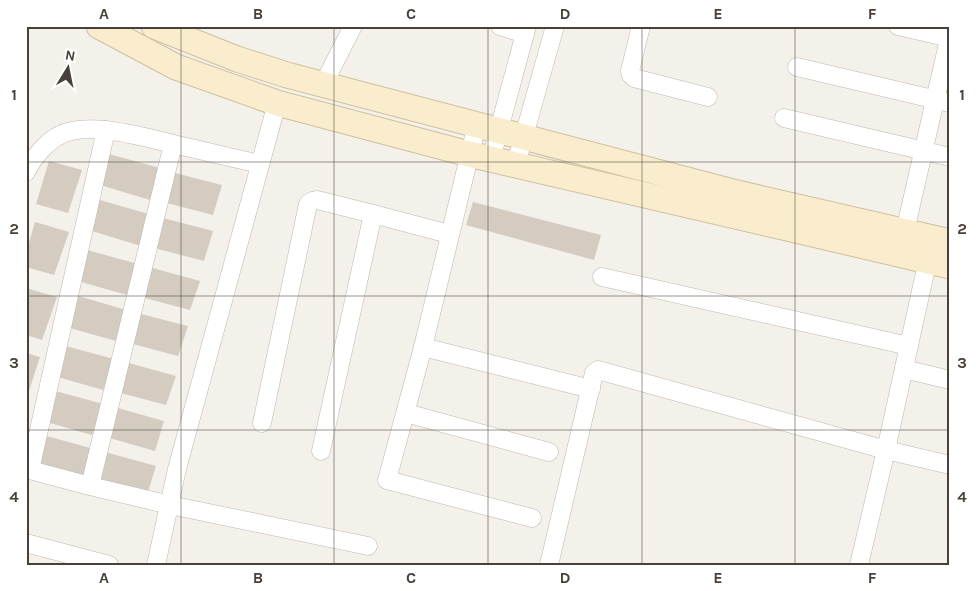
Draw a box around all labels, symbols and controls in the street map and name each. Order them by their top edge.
text: A [99,4,109,23]
text: B [253,4,263,23]
text: C [406,4,416,23]
text: D [560,4,571,23]
text: E [713,4,723,23]
text: F [868,4,877,23]
north arrow [42,42,92,92]
text: N [64,46,77,65]
text: 1 [11,85,17,104]
text: 1 [959,85,965,104]
text: 2 [9,219,19,238]
text: 2 [957,219,967,238]
text: 3 [9,353,19,372]
text: 3 [957,353,967,372]
text: 4 [9,487,19,506]
text: 4 [957,487,967,506]
text: A [99,568,109,587]
text: B [253,568,263,587]
text: C [406,568,416,587]
text: D [560,568,571,587]
text: E [713,568,723,587]
text: F [868,568,877,587]

